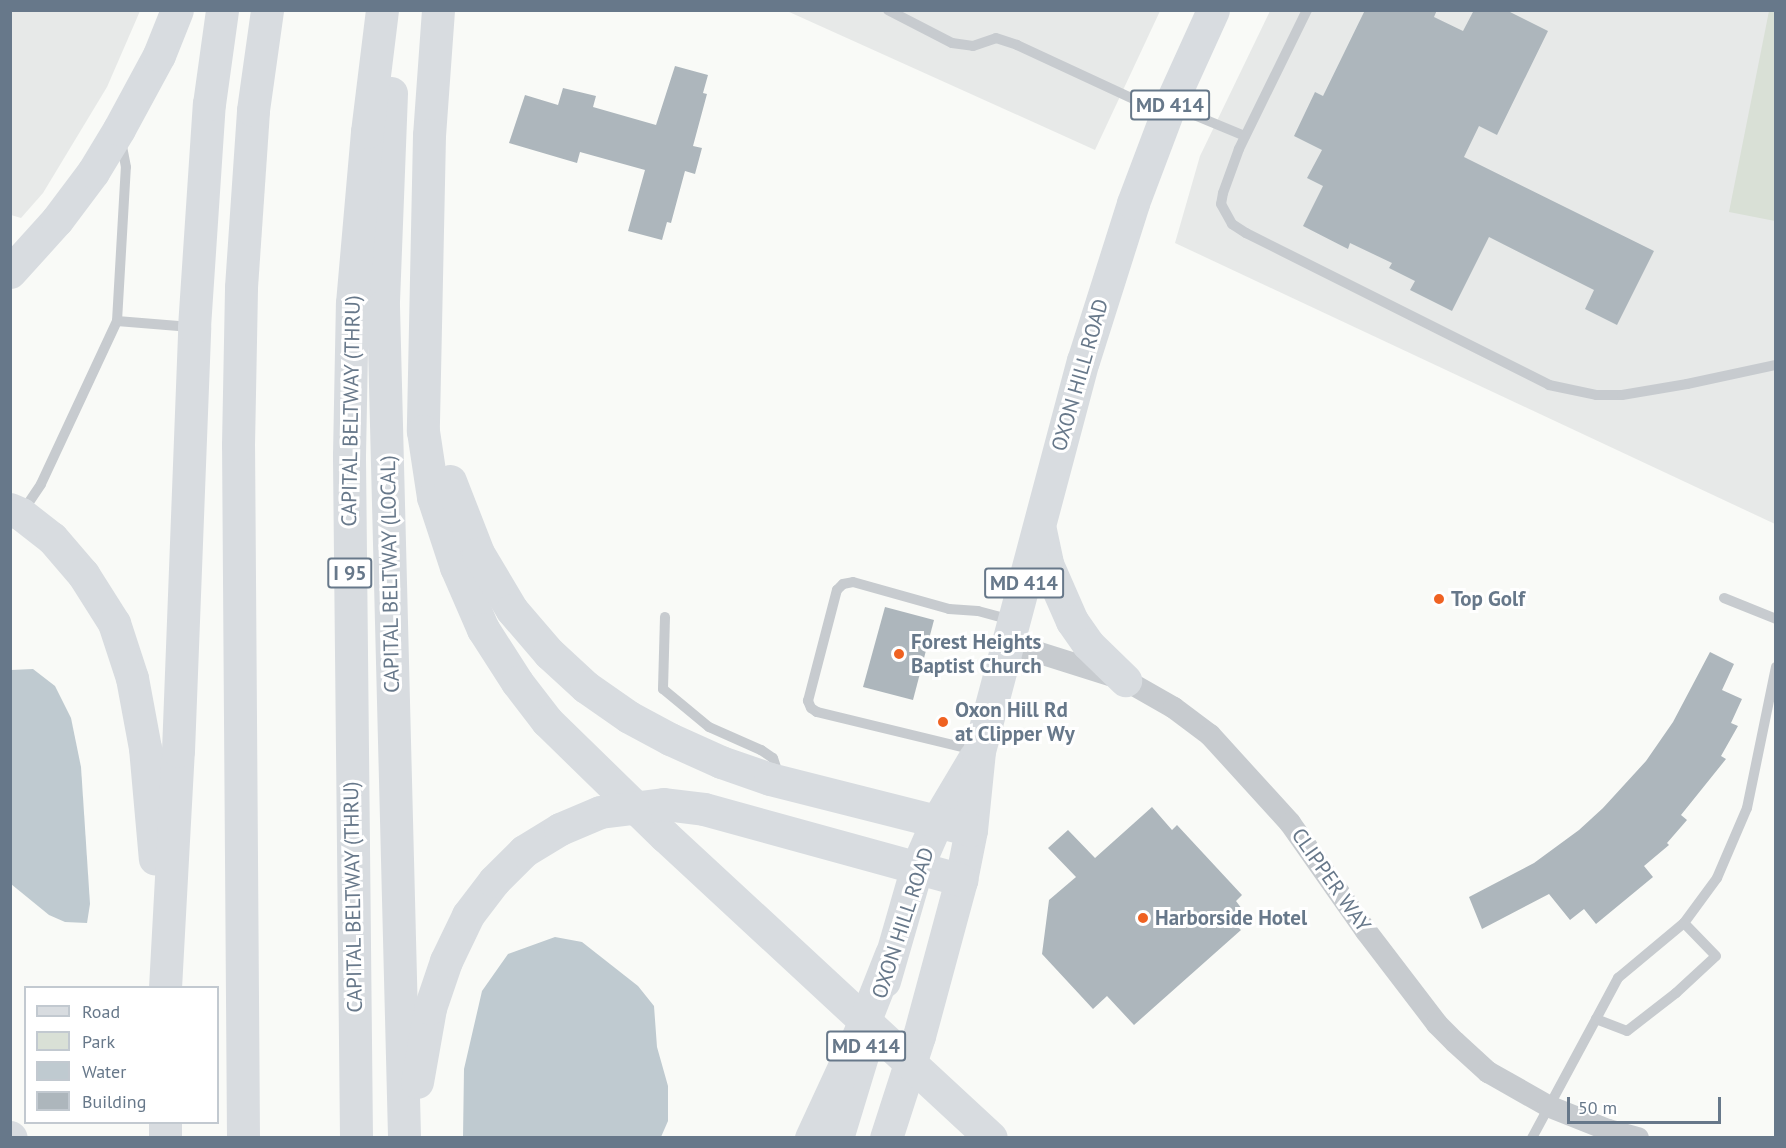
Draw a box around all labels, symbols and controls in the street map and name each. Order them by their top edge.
road number: MD 414 [1130,88,1210,122]
street label: CAPITAL BELTWAY (THRU) [336,294,366,528]
street label: OXON HILL ROAD [1046,295,1114,455]
street label: CAPITAL BELTWAY (LOCAL) [375,454,405,694]
road number: I 95 [326,556,374,590]
road number: MD 414 [984,566,1064,600]
place label: Top Golf [1451,586,1525,612]
marker: Top Golf [1432,592,1446,606]
place label: Forest Heights Baptist Church [911,629,1042,679]
marker: Forest Heights Baptist Church [892,647,906,661]
place label: Oxon Hill Rd at Clipper Wy [955,697,1076,747]
marker: Oxon Hill Rd at Clipper Wy [936,715,950,729]
street label: CAPITAL BELTWAY (THRU) [338,780,368,1014]
street label: CLIPPER WAY [1286,823,1376,937]
street label: OXON HILL ROAD [867,844,939,1002]
place label: Harborside Hotel [1155,905,1307,931]
marker: Harborside Hotel [1136,911,1150,925]
legend [24,986,219,1124]
text: Road [82,1000,120,1023]
road number: MD 414 [826,1029,906,1063]
text: Park [82,1030,115,1053]
text: Water [82,1060,126,1083]
scale bar [1570,1085,1724,1123]
text: Building [82,1090,146,1113]
text: 50 m [1578,1096,1617,1119]

